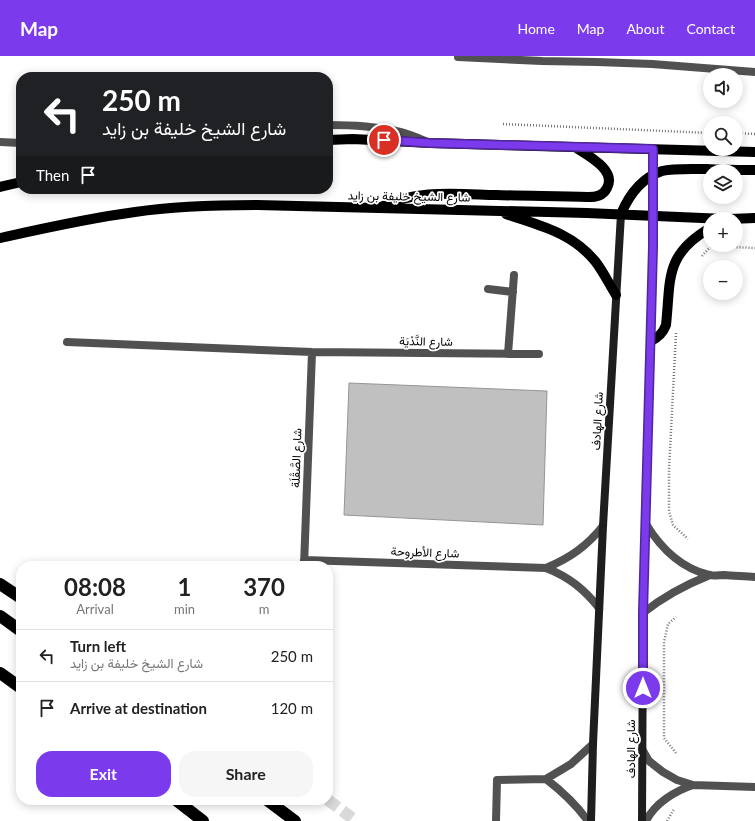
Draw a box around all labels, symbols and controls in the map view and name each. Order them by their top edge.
text: Map [20,17,58,40]
text: Home [517,20,555,37]
text: Map [577,20,604,37]
text: About [626,20,664,37]
text: Contact [686,20,735,37]
map controls [703,68,743,300]
button: sound [703,68,743,108]
text: 250 m [102,83,181,117]
icon: left [36,88,88,140]
button: search [703,116,743,156]
text: شارع الشيخ خليفة بن زايد [102,117,286,139]
pin [367,123,401,157]
icon: arrive [373,129,395,151]
icon: arrive [77,164,99,186]
button: layers [703,164,743,204]
text: Then [36,166,69,184]
street label: شارع الشيخ خليفة بن زايد [347,187,471,207]
button: + [703,212,743,252]
button: − [703,260,743,300]
street label: شارع النَّدْيَة [399,333,453,351]
street label: شارع الهادف [588,391,608,451]
street label: شارع الصَّقْلَة [287,428,307,488]
street label: شارع الأطروحة [390,543,460,563]
text: 08:08 [64,572,126,601]
text: 1 [178,572,192,601]
text: 370 [243,572,285,601]
text: Arrival [76,601,114,617]
text: min [174,601,195,617]
text: m [259,601,269,617]
text: Turn left [70,637,126,655]
icon: left [36,645,58,667]
text: 250 m [271,647,313,665]
text: شارع الشيخ خليفة بن زايد [70,655,203,671]
position arrow [622,667,664,709]
icon: arrive [36,697,58,719]
text: Arrive at destination [70,699,207,717]
text: 120 m [271,699,313,717]
street label: شارع الهادف [623,720,640,778]
button: Exit [36,751,171,797]
button: Share [179,751,313,797]

